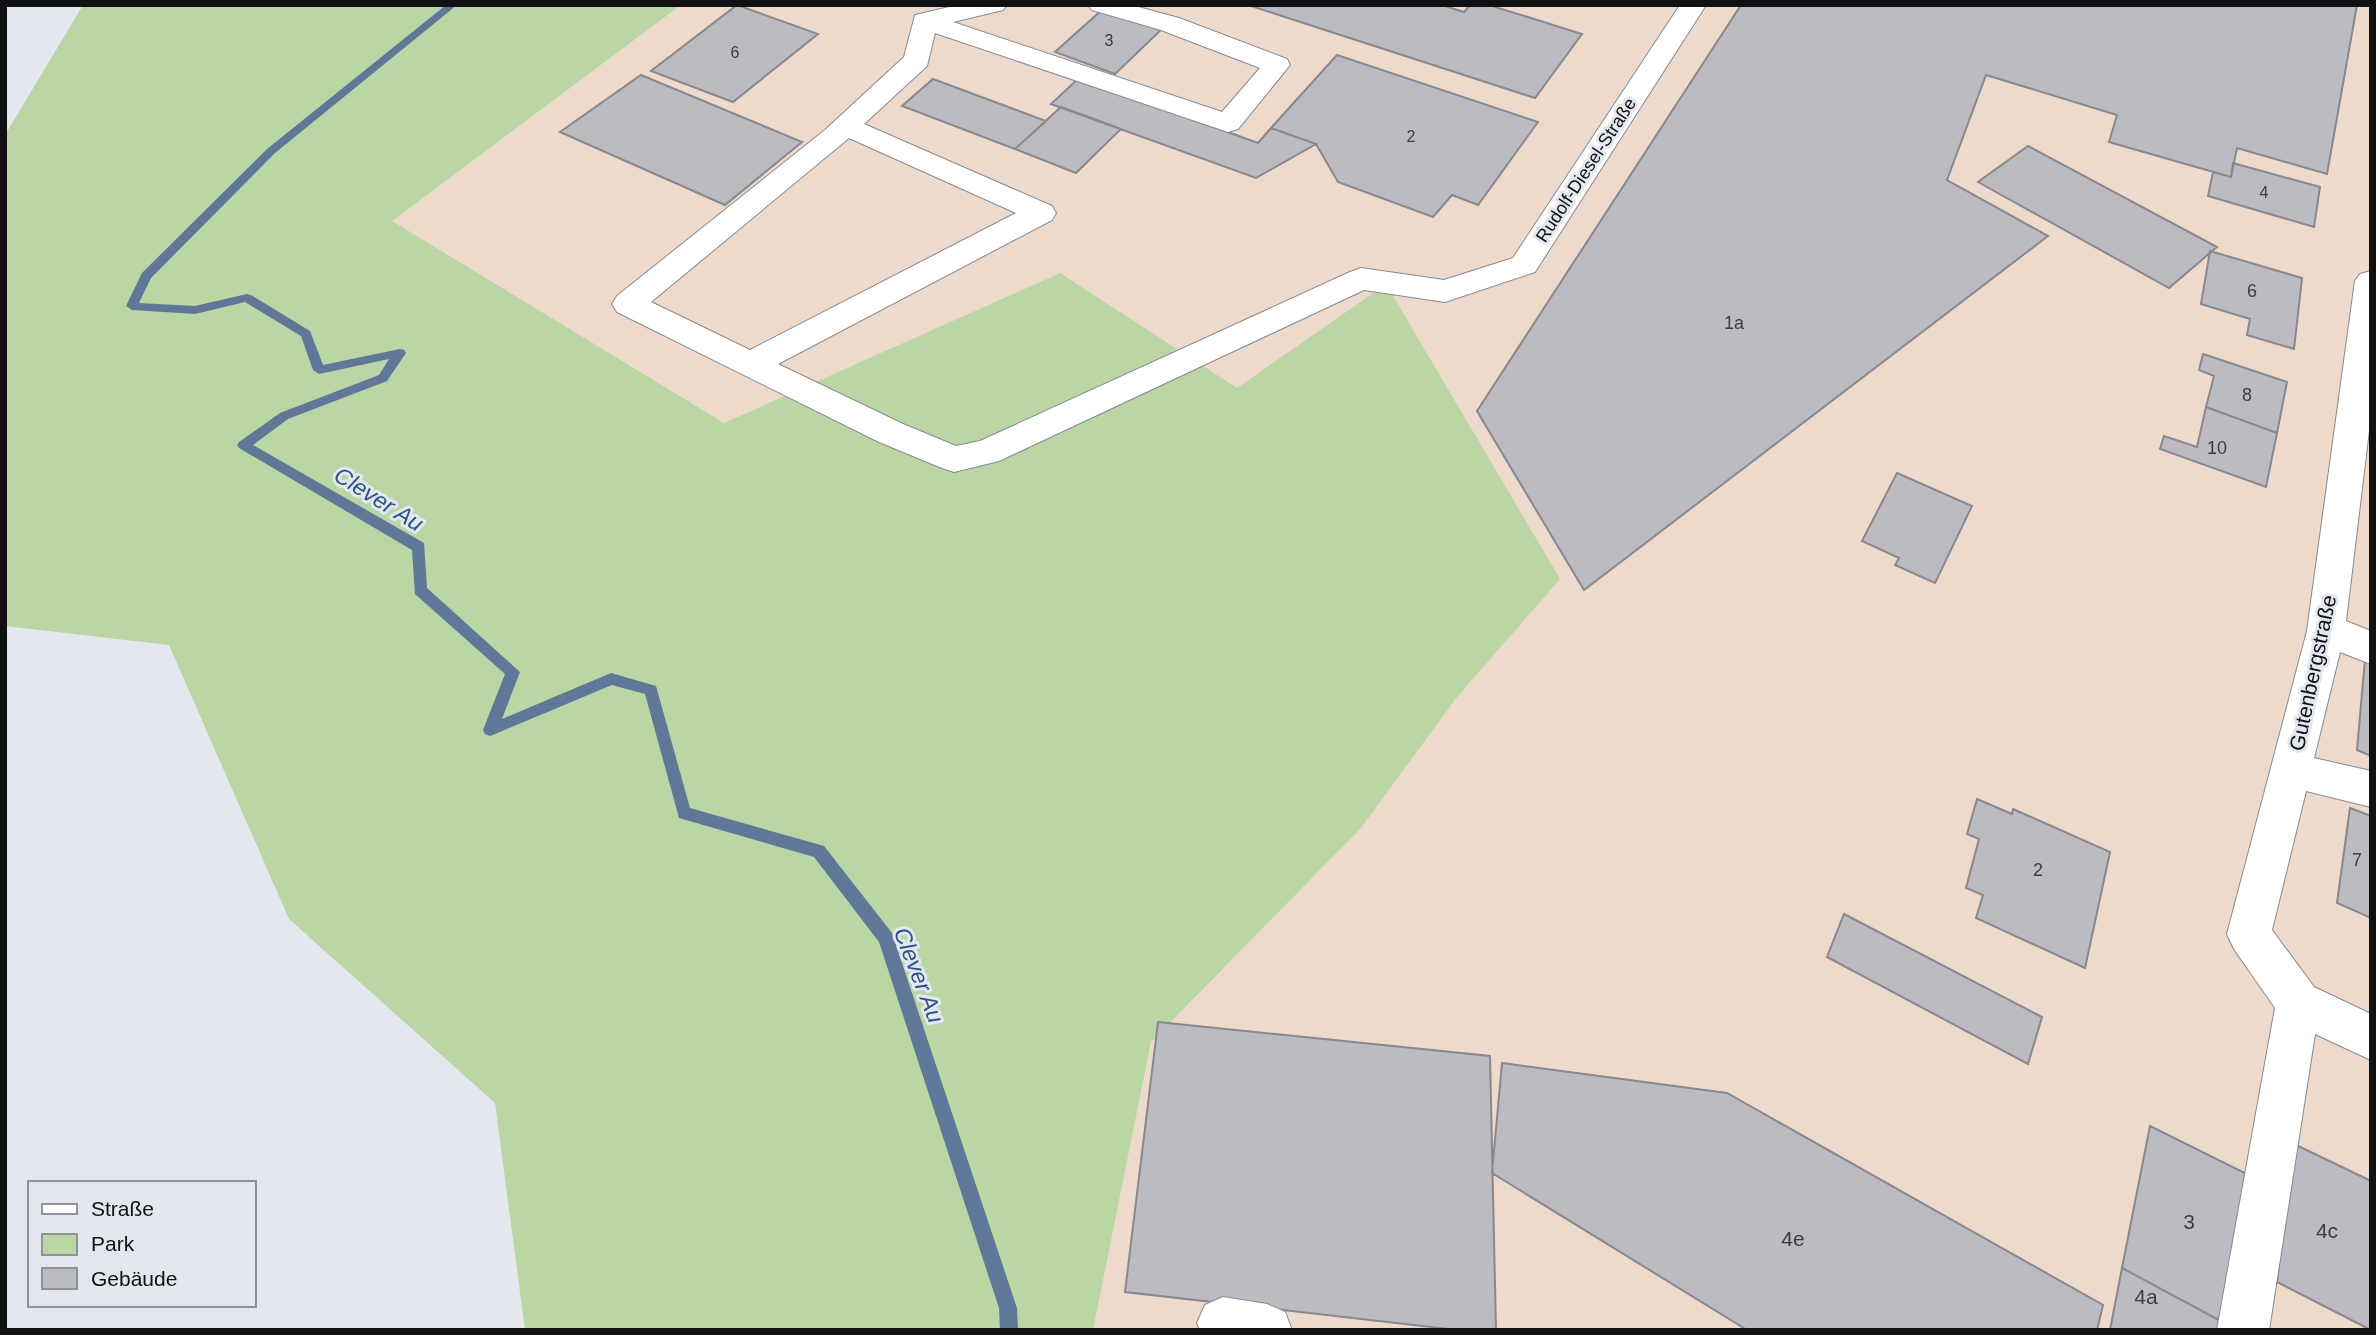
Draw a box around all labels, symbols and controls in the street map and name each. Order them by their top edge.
house number: 3 [1105,32,1114,49]
house number: 6 [731,44,740,61]
street label: Rudolf-Diesel-Straße [1532,94,1640,246]
house number: 2 [1407,128,1416,145]
house number: 4 [2260,184,2269,201]
house number: 6 [2247,281,2257,301]
house number: 1a [1724,313,1745,333]
house number: 8 [2242,385,2252,405]
house number: 10 [2207,438,2227,458]
water label: Clever Au [330,461,429,537]
street label: Gutenbergstraße [2285,593,2340,753]
house number: 7 [2352,850,2362,870]
house number: 2 [2033,860,2043,880]
water label: Clever Au [889,924,949,1027]
legend [28,1181,256,1307]
text: Straße [91,1197,154,1220]
house number: 3 [2183,1210,2195,1233]
house number: 4c [2316,1219,2338,1242]
house number: 4e [1781,1227,1805,1250]
text: Park [91,1232,135,1255]
text: Gebäude [91,1267,177,1290]
house number: 4a [2134,1285,2158,1308]

